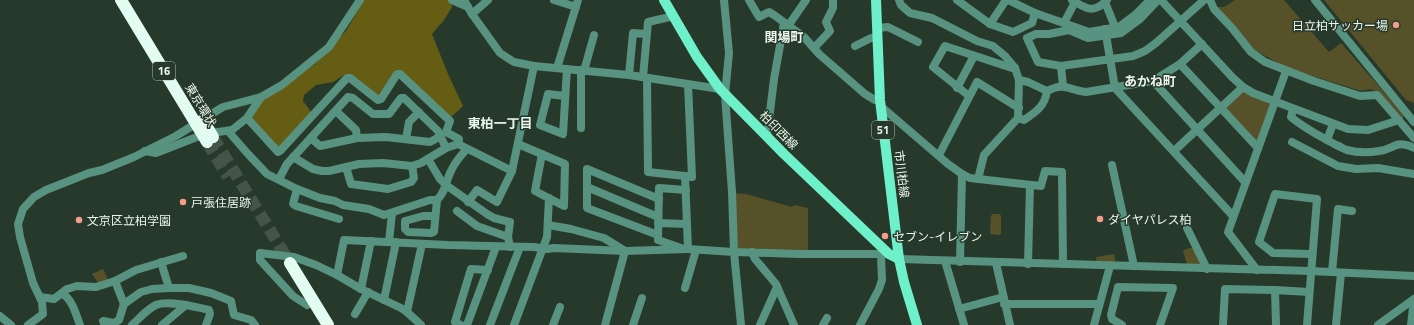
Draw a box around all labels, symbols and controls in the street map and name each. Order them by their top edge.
place label: 日立柏サッカー場 [1292,16,1388,35]
marker: 日立柏サッカー場 [1391,20,1401,30]
district label: 関場町 [764,27,804,47]
road number: 16 [153,62,175,80]
district label: あかね町 [1124,71,1176,91]
street label: 東京環状 [180,80,222,130]
street label: 柏印西線 [755,106,803,154]
district label: 東柏一丁目 [467,113,533,133]
road number: 51 [872,121,894,139]
street label: 市川柏線 [890,149,914,199]
place label: 戸張住居跡 [191,193,251,212]
marker: 戸張住居跡 [178,197,188,207]
place label: ダイヤパレス柏 [1108,210,1191,229]
place label: 文京区立柏学園 [87,211,171,230]
marker: ダイヤパレス柏 [1095,214,1105,224]
marker: 文京区立柏学園 [74,215,84,225]
place label: セブン-イレブン [893,227,982,246]
marker: セブン-イレブン [880,231,890,241]

